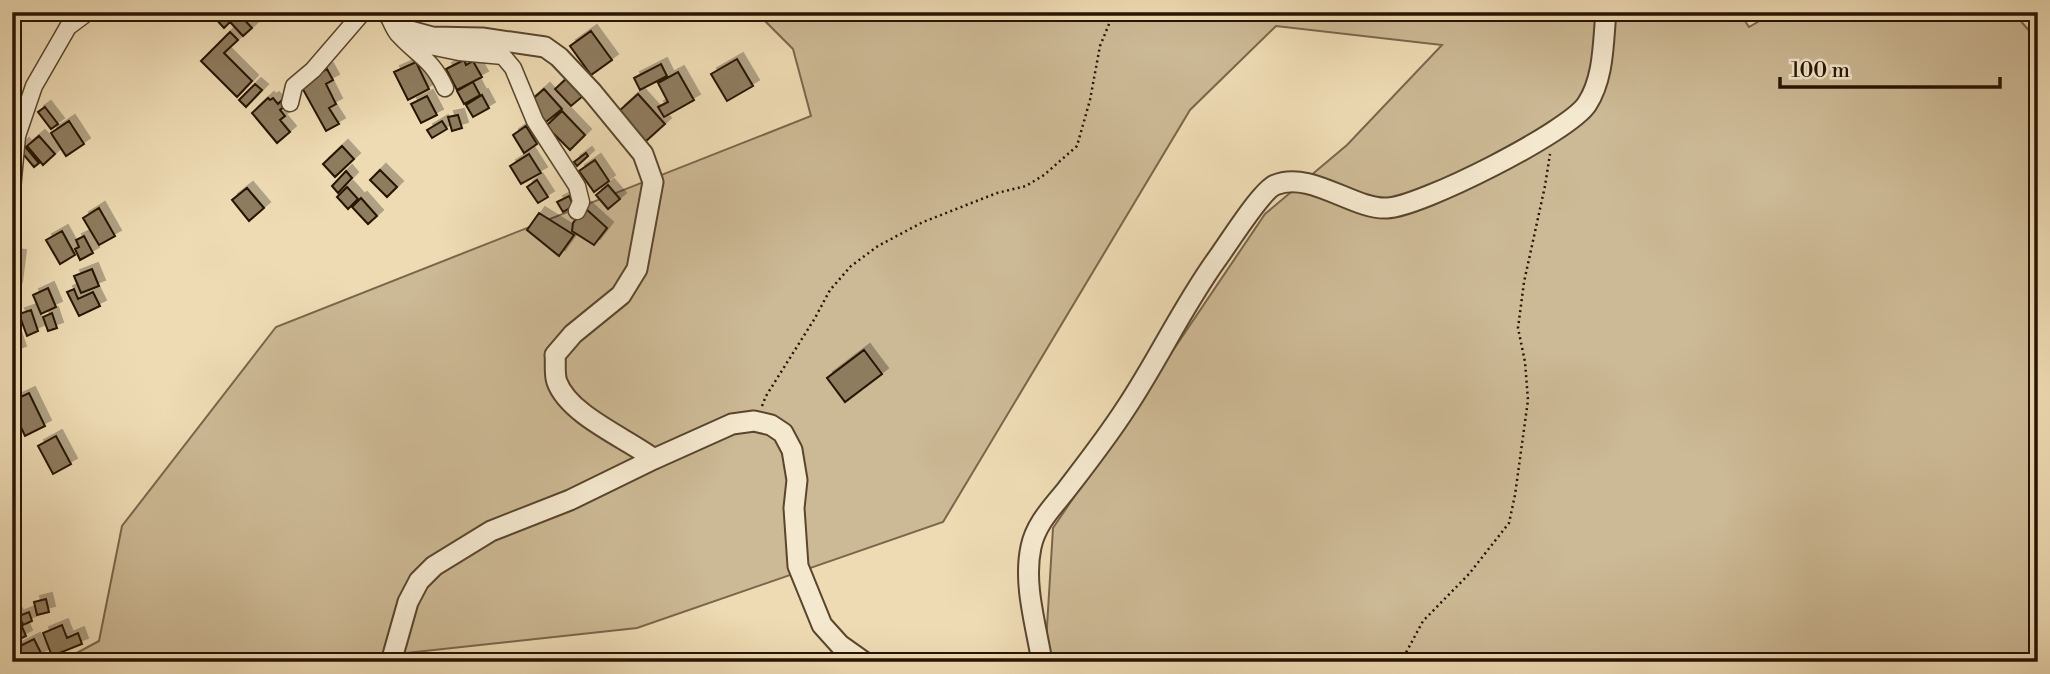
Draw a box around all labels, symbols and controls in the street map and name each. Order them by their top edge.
scale bar [1780,46,2001,90]
text: 100 m [1791,58,1850,84]

